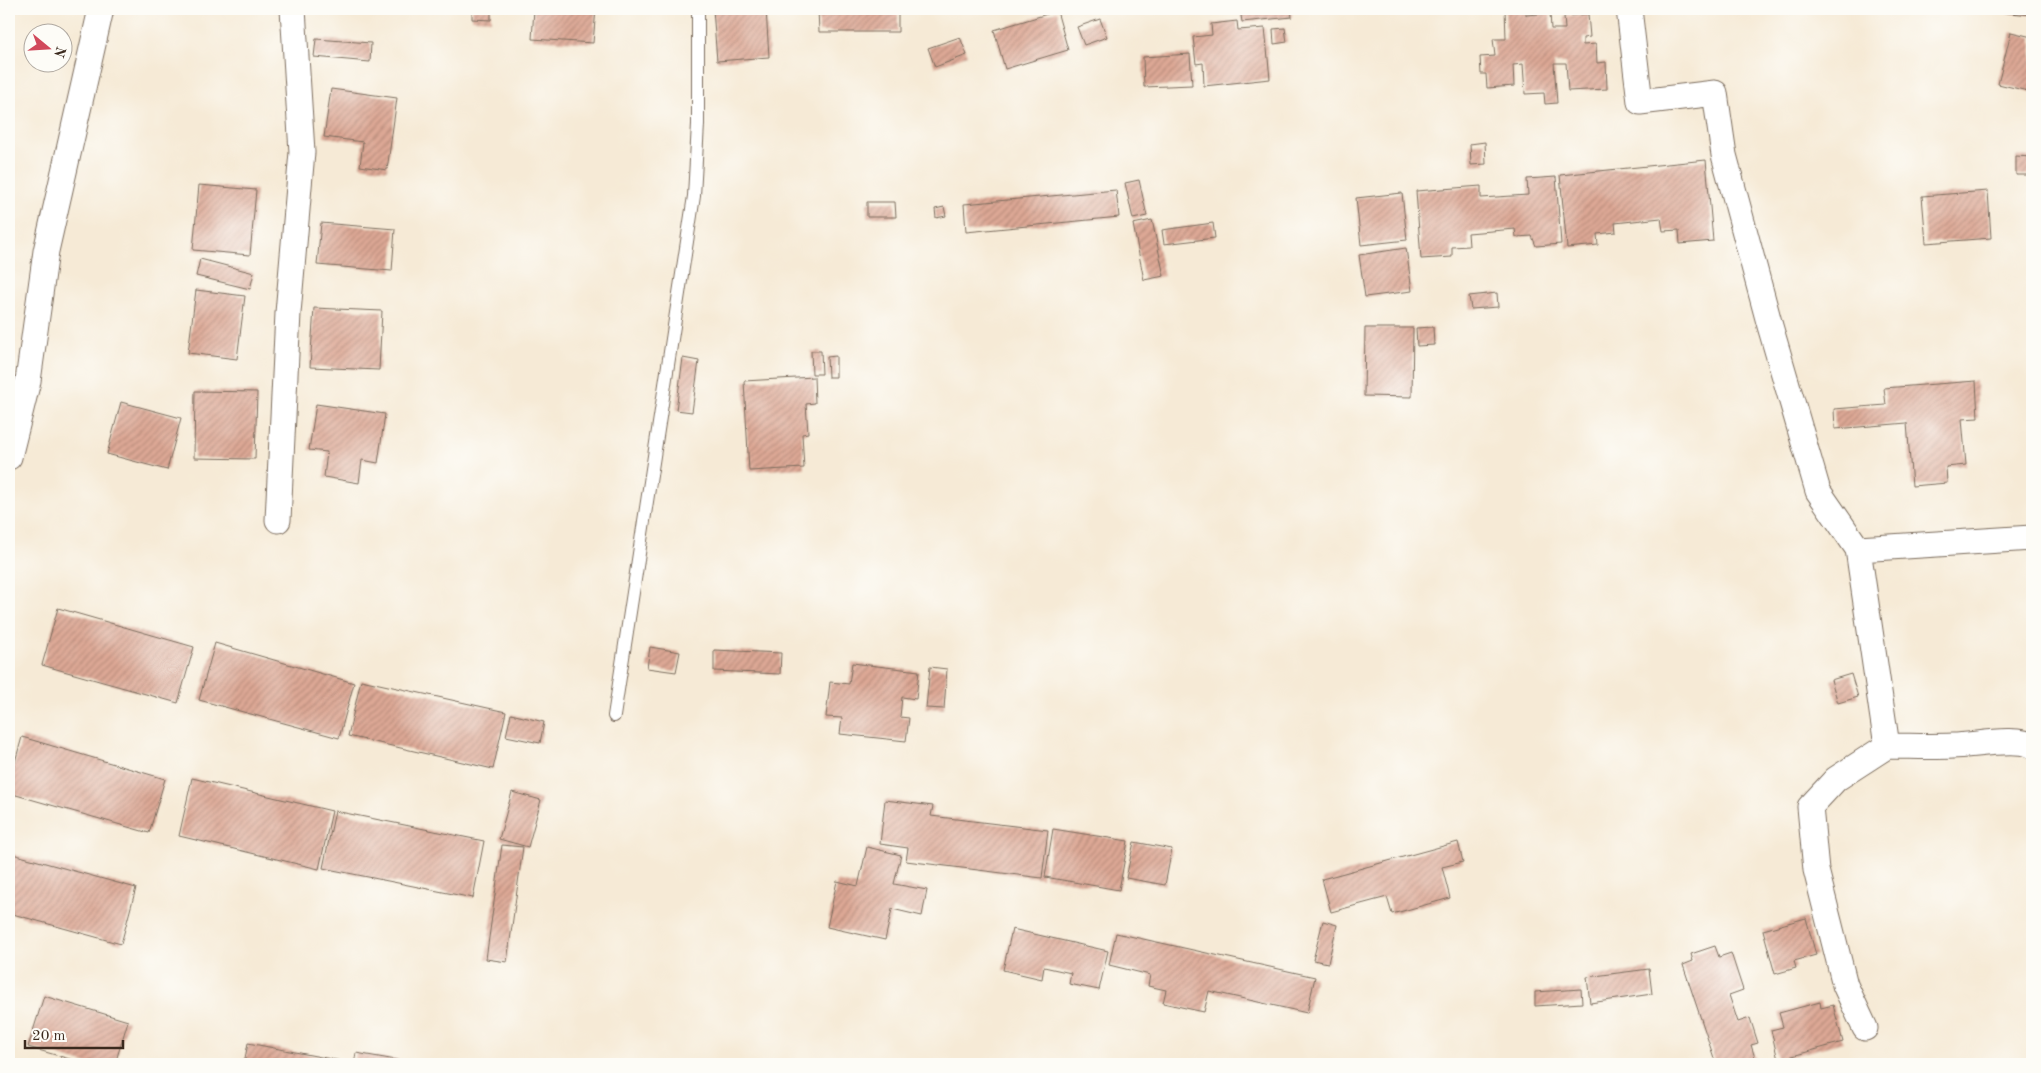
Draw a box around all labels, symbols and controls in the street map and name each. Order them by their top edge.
north arrow [22,22,72,72]
text: N [51,44,68,59]
scale bar [25,1018,122,1050]
text: 20 m [32,1029,66,1044]

